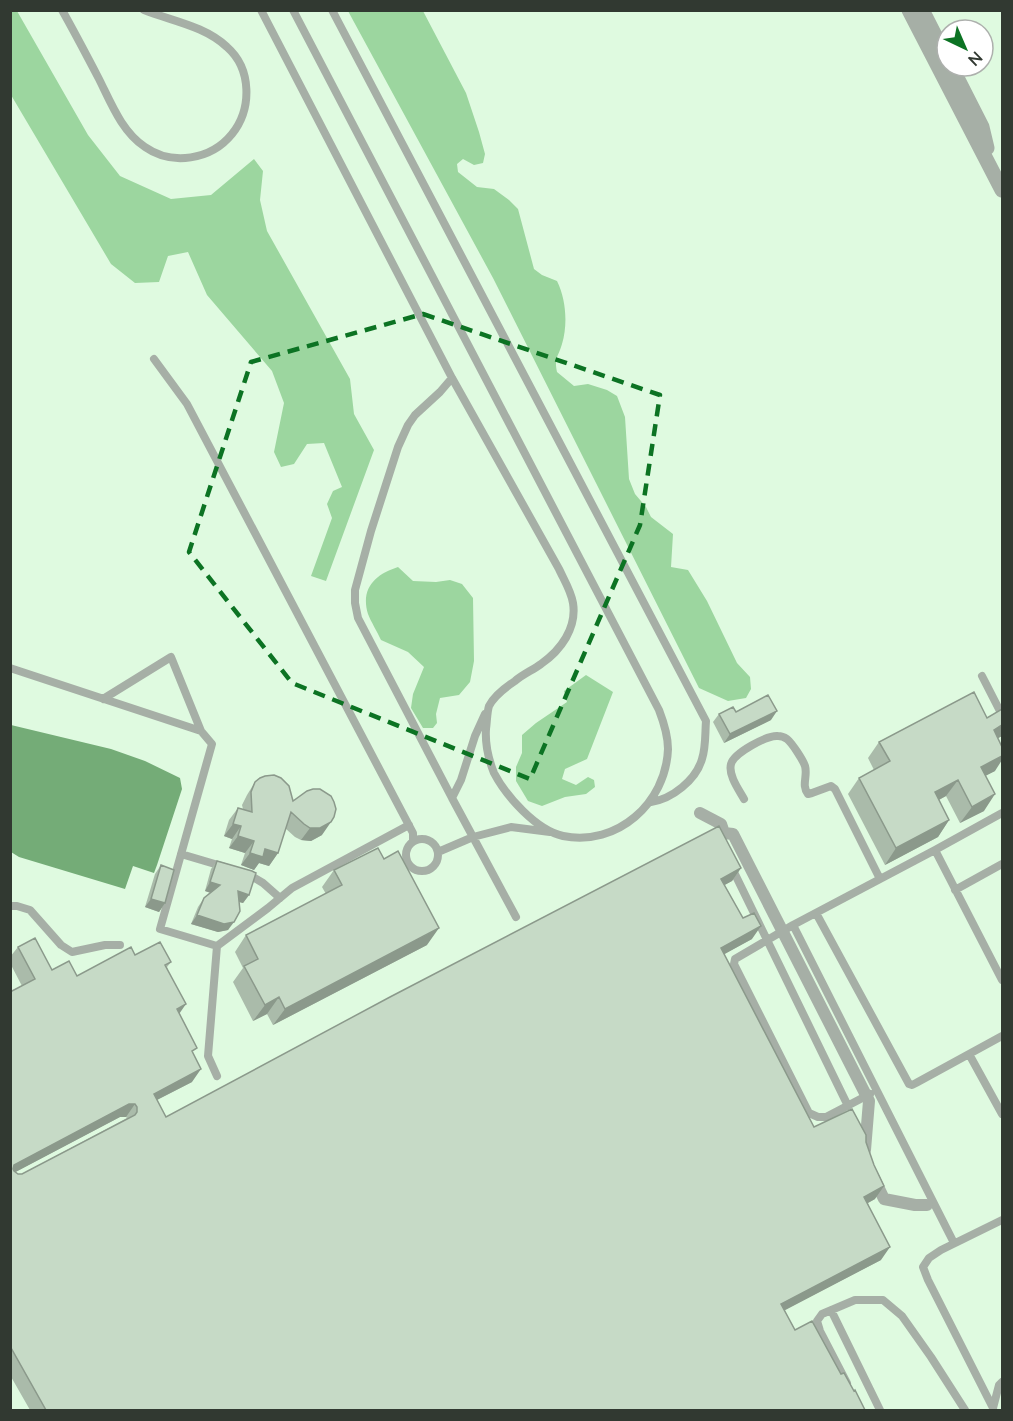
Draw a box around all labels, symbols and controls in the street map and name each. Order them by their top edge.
north arrow [935,18,995,78]
text: N [965,48,987,70]

